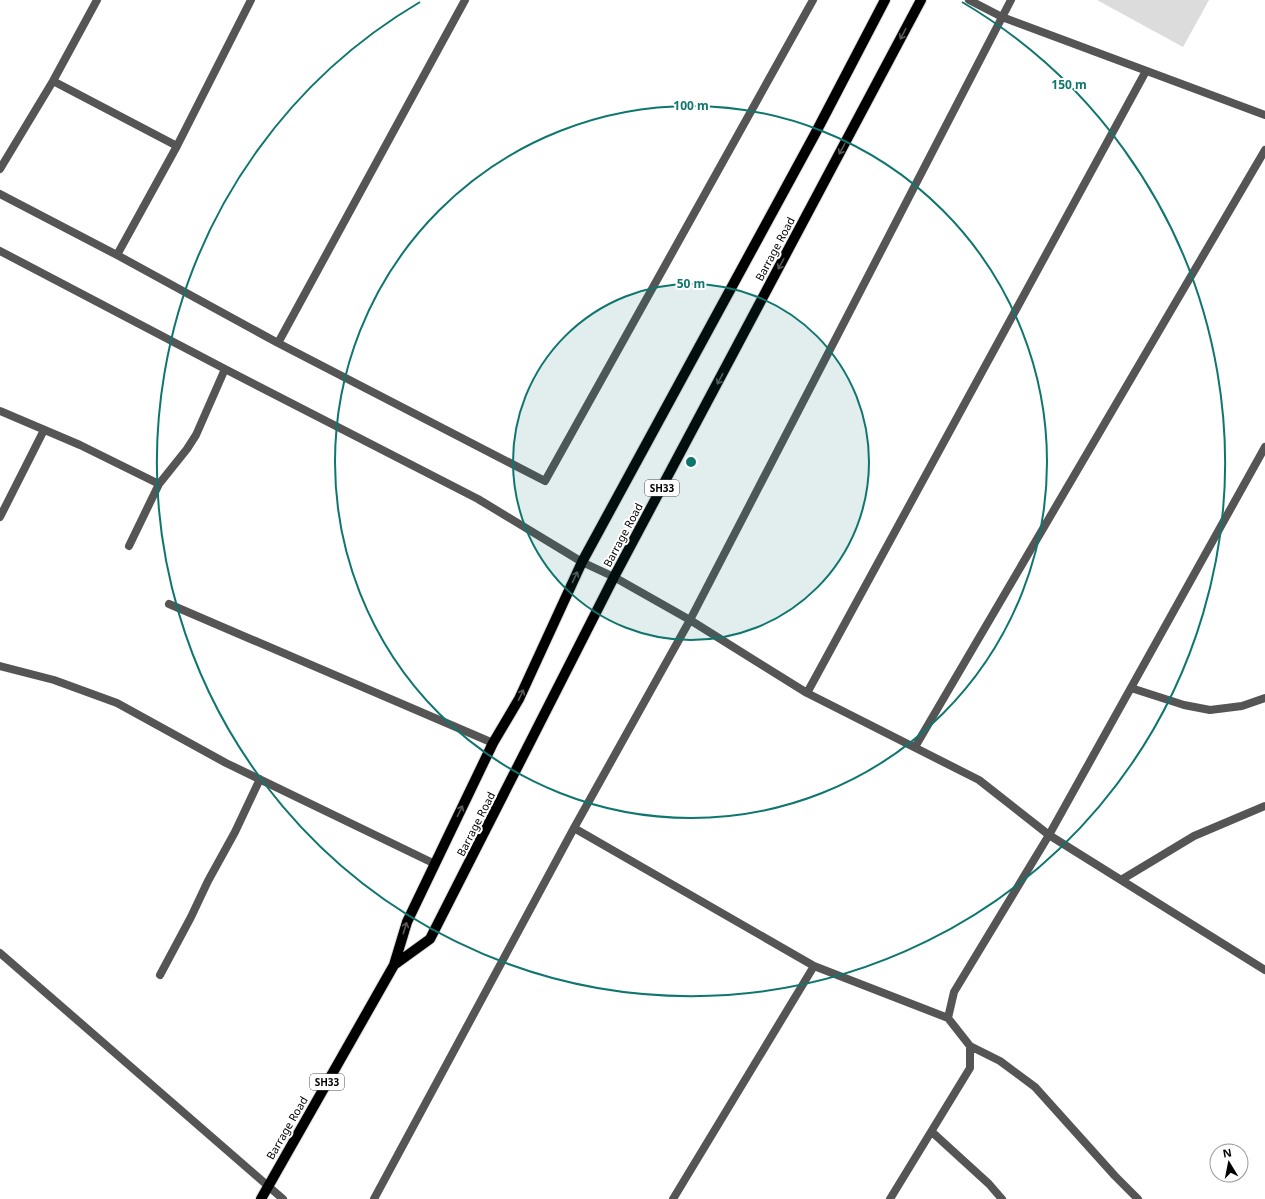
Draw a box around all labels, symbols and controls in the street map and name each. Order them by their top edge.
one-way arrow [899,28,906,40]
text: 150 m [1051,76,1087,93]
text: 100 m [673,97,709,114]
one-way arrow [838,143,845,155]
street label: Barrage Road [751,214,798,283]
one-way arrow [777,258,784,270]
text: 50 m [677,275,705,292]
one-way arrow [715,372,723,384]
centre of rings [684,455,698,469]
road number: SH33 [645,480,679,496]
street label: Barrage Road [599,500,646,569]
one-way arrow [572,572,579,584]
one-way arrow [517,690,525,702]
street label: Barrage Road [453,789,498,859]
one-way arrow [457,805,464,817]
one-way arrow [402,922,409,935]
road number: SH33 [310,1074,344,1090]
street label: Barrage Road [262,1093,311,1162]
north arrow [1209,1143,1249,1183]
text: N [1221,1144,1233,1161]

